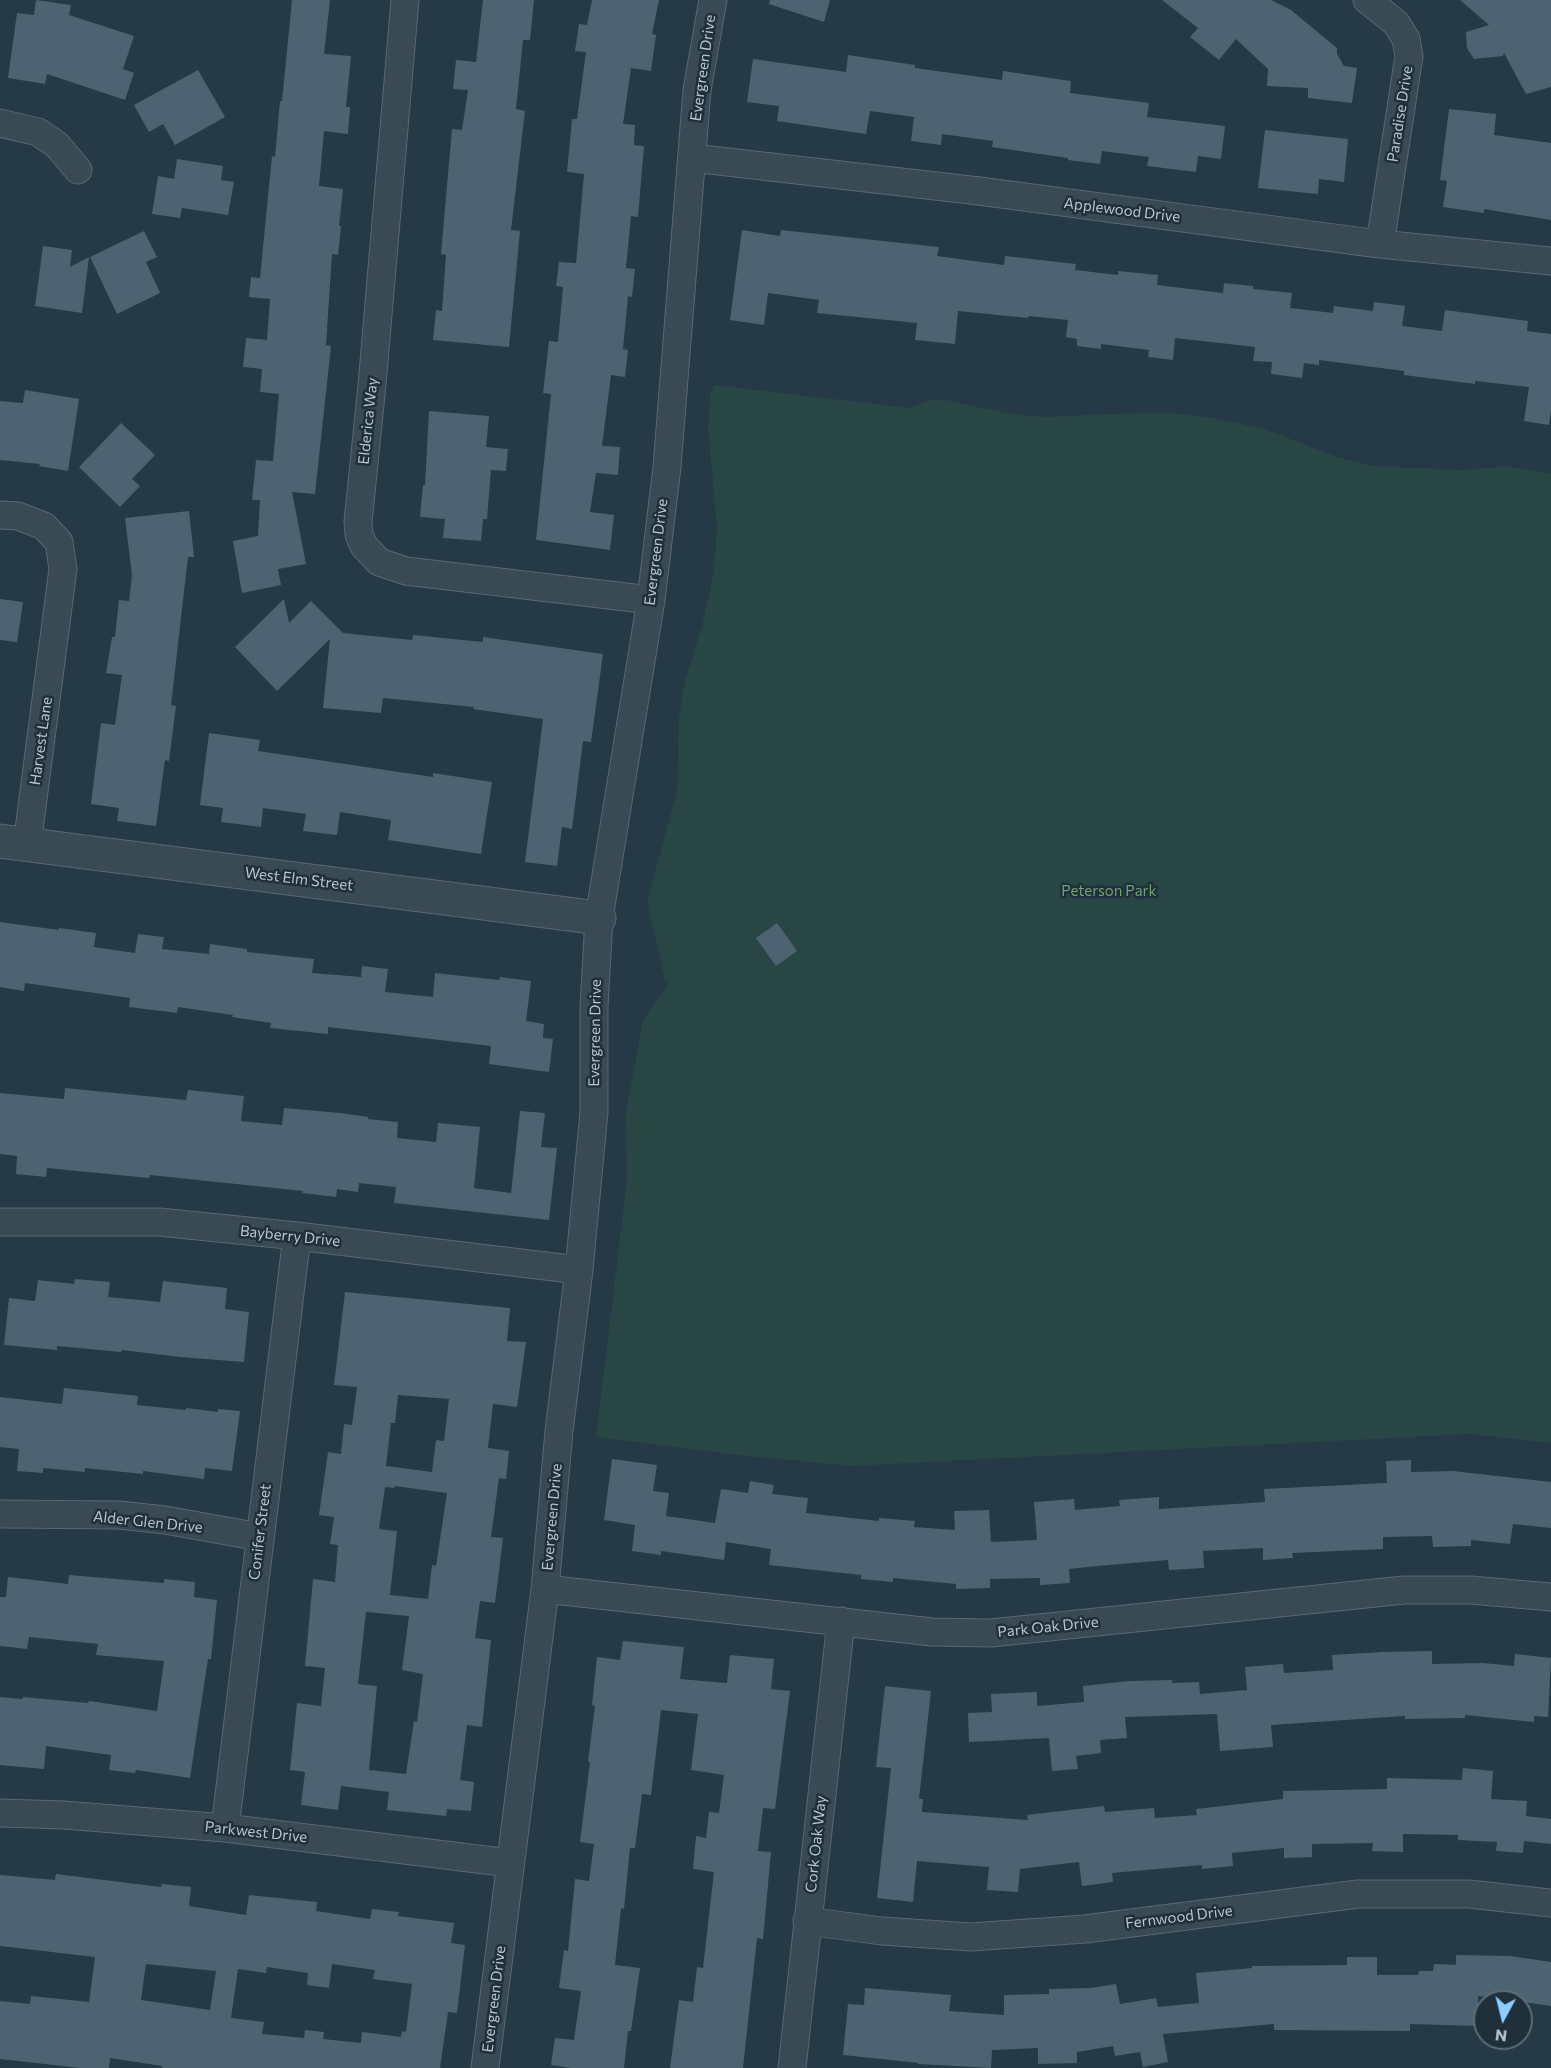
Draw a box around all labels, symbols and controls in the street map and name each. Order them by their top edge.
street label: Evergreen Drive [687,14,719,122]
street label: Paradise Drive [1383,65,1417,163]
street label: Applewood Drive [1063,194,1181,226]
street label: Elderica Way [354,377,382,465]
street label: Evergreen Drive [641,498,671,606]
street label: Harvest Lane [26,696,56,786]
street label: West Elm Street [244,863,354,895]
park label: Peterson Park [1061,882,1157,900]
street label: Evergreen Drive [585,979,605,1087]
street label: Bayberry Drive [239,1222,341,1250]
street label: Evergreen Drive [538,1463,566,1571]
street label: Conifer Street [245,1483,275,1581]
street label: Alder Glen Drive [92,1507,204,1537]
street label: Park Oak Drive [997,1613,1099,1641]
street label: Cork Oak Way [802,1795,830,1893]
street label: Parkwest Drive [204,1818,308,1846]
street label: Fernwood Drive [1124,1901,1234,1933]
street label: Evergreen Drive [479,1945,509,2053]
north arrow [1473,1990,1533,2050]
text: N [1494,2026,1508,2047]

